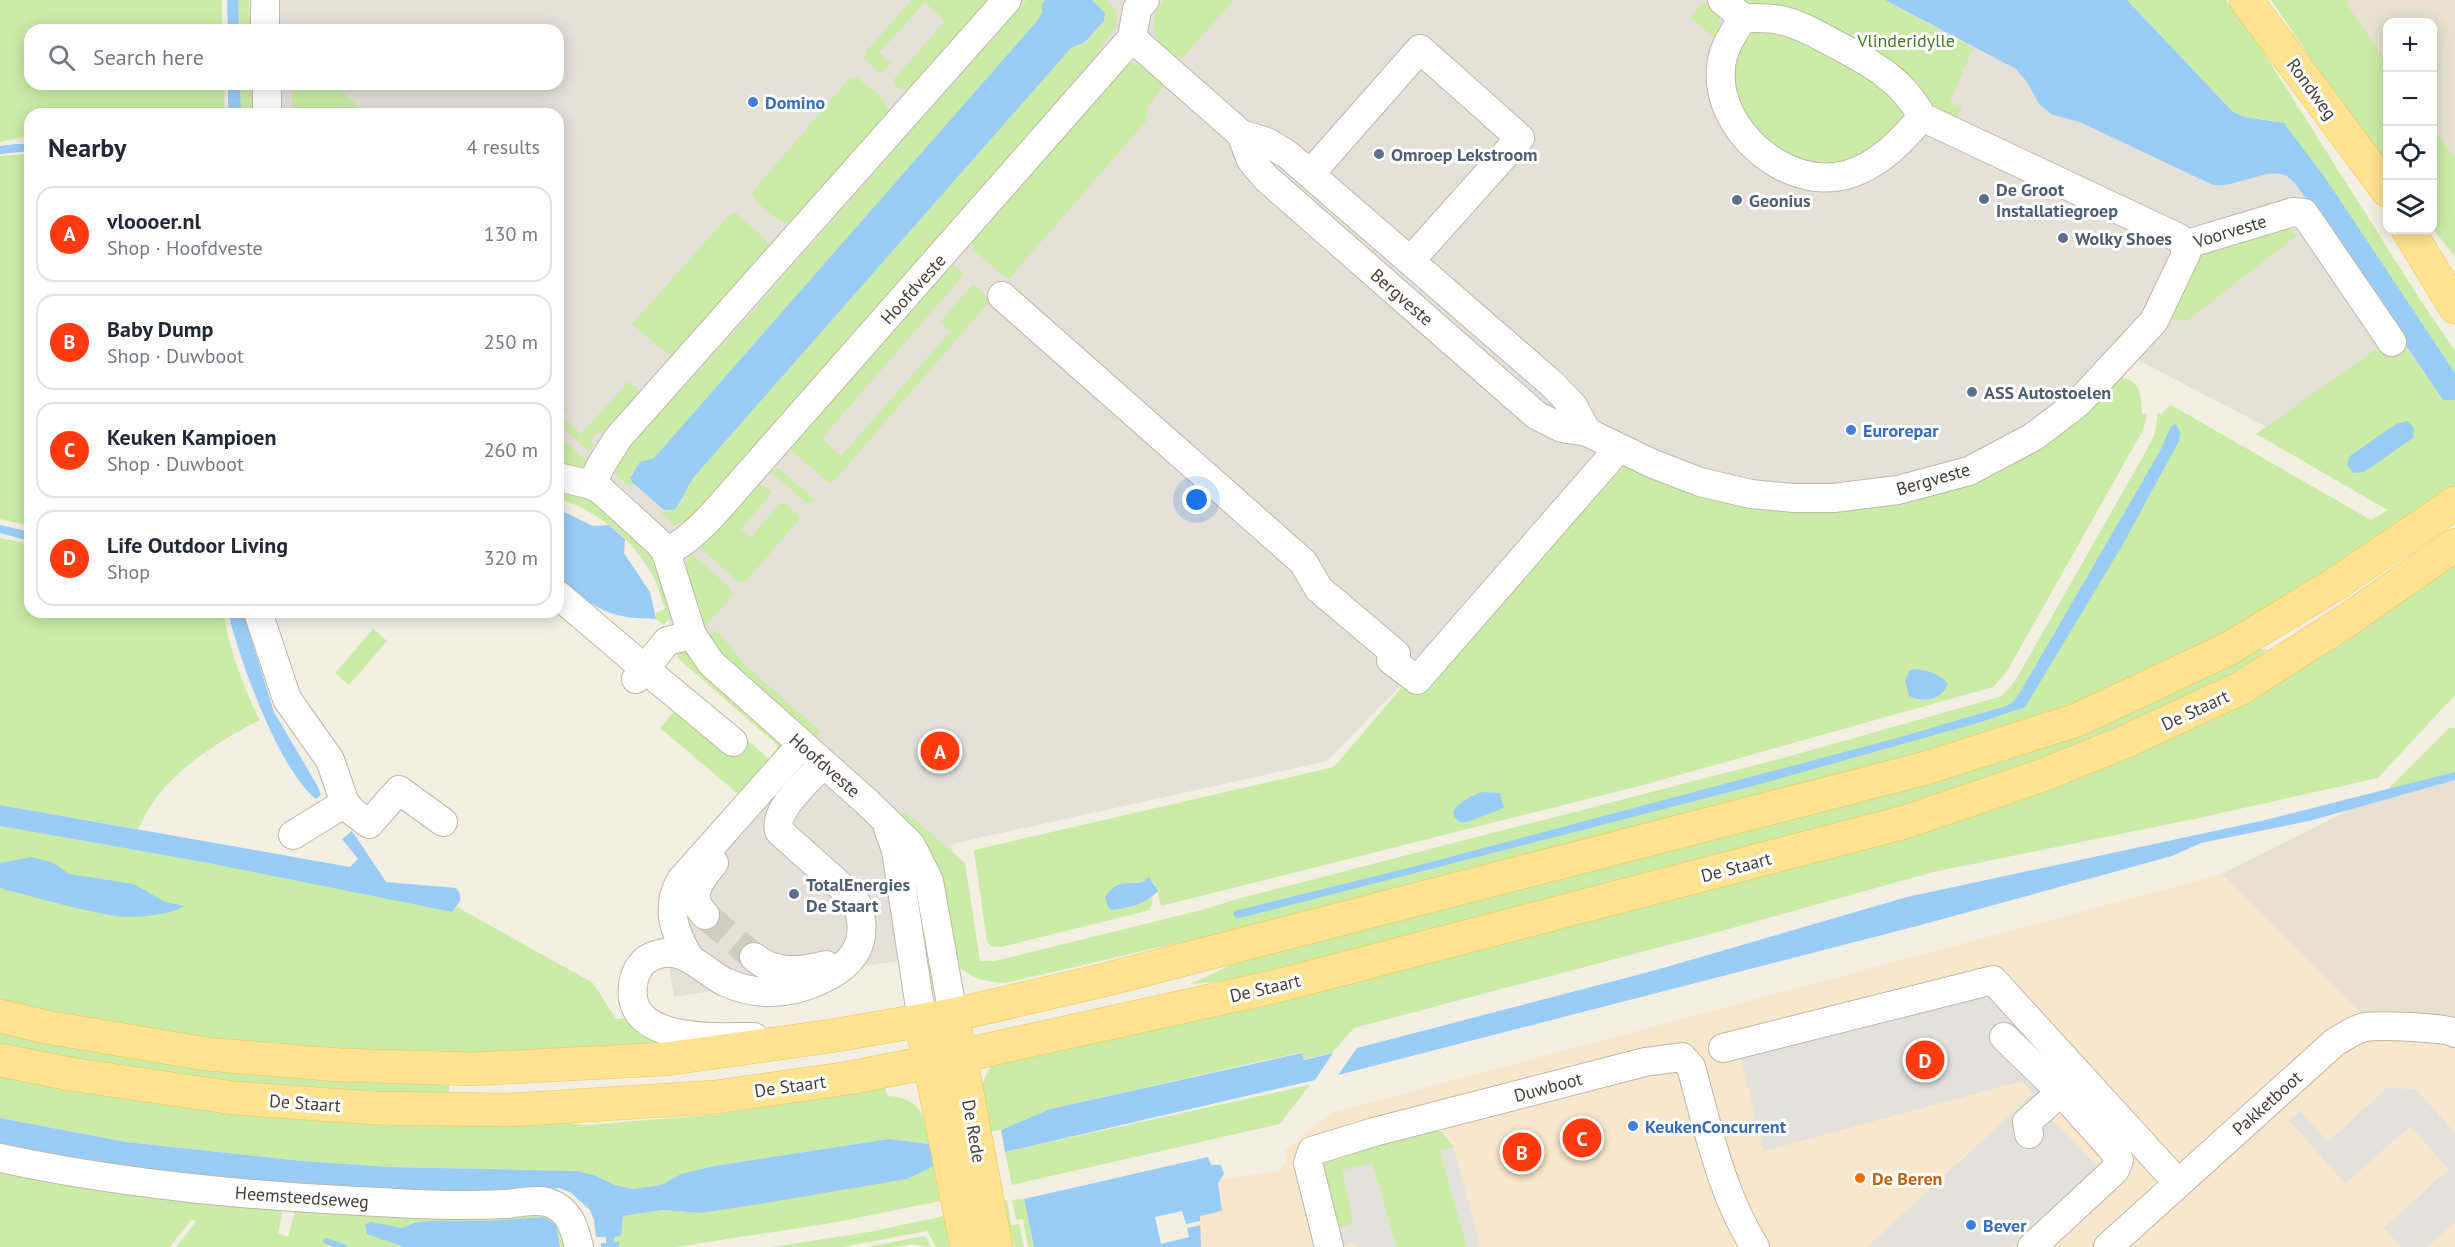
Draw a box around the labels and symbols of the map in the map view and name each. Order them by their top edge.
park label: Vlinderidylle [1856,29,1955,52]
street label: Rondweg [2282,54,2342,124]
place label: Domino [765,91,825,114]
marker: Domino [746,95,760,109]
place label: Omroep Lekstroom [1391,143,1538,166]
marker: Omroep Lekstroom [1372,147,1386,161]
place label: De Groot Installatiegroep [1996,178,2118,222]
place label: Geonius [1749,189,1811,212]
marker: De Groot Installatiegroep [1977,192,1991,206]
marker: Geonius [1730,193,1744,207]
street label: Voorveste [2190,209,2269,253]
place label: Wolky Shoes [2075,227,2172,250]
marker: Wolky Shoes [2056,231,2070,245]
street label: Hoofdveste [875,249,951,329]
street label: Bergveste [1366,263,1438,331]
place label: ASS Autostoelen [1984,381,2111,404]
marker: ASS Autostoelen [1965,385,1979,399]
place label: Eurorepar [1863,419,1939,442]
marker: Eurorepar [1844,423,1858,437]
street label: Bergveste [1893,458,1973,500]
your location [1182,485,1211,514]
street label: De Staart [2158,684,2232,736]
street label: Hoofdveste [785,728,865,802]
pin: A [920,728,960,774]
street label: De Staart [1698,847,1774,887]
place label: TotalEnergies De Staart [806,873,910,917]
marker: TotalEnergies De Staart [787,887,801,901]
street label: De Staart [1227,969,1303,1007]
pin: D [1906,1038,1944,1082]
street label: Pakketboot [2227,1066,2307,1140]
street label: Duwboot [1511,1067,1585,1107]
street label: De Staart [753,1070,827,1102]
street label: De Staart [268,1089,342,1117]
street label: De Rede [957,1098,991,1164]
place label: KeukenConcurrent [1645,1115,1787,1138]
pin: C [1562,1116,1602,1160]
marker: KeukenConcurrent [1626,1119,1640,1133]
pin: B [1502,1130,1541,1174]
place label: De Beren [1872,1167,1942,1190]
marker: De Beren [1853,1171,1867,1185]
street label: Heemsteedseweg [234,1181,370,1213]
place label: Bever [1983,1214,2027,1237]
marker: Bever [1964,1218,1978,1232]

